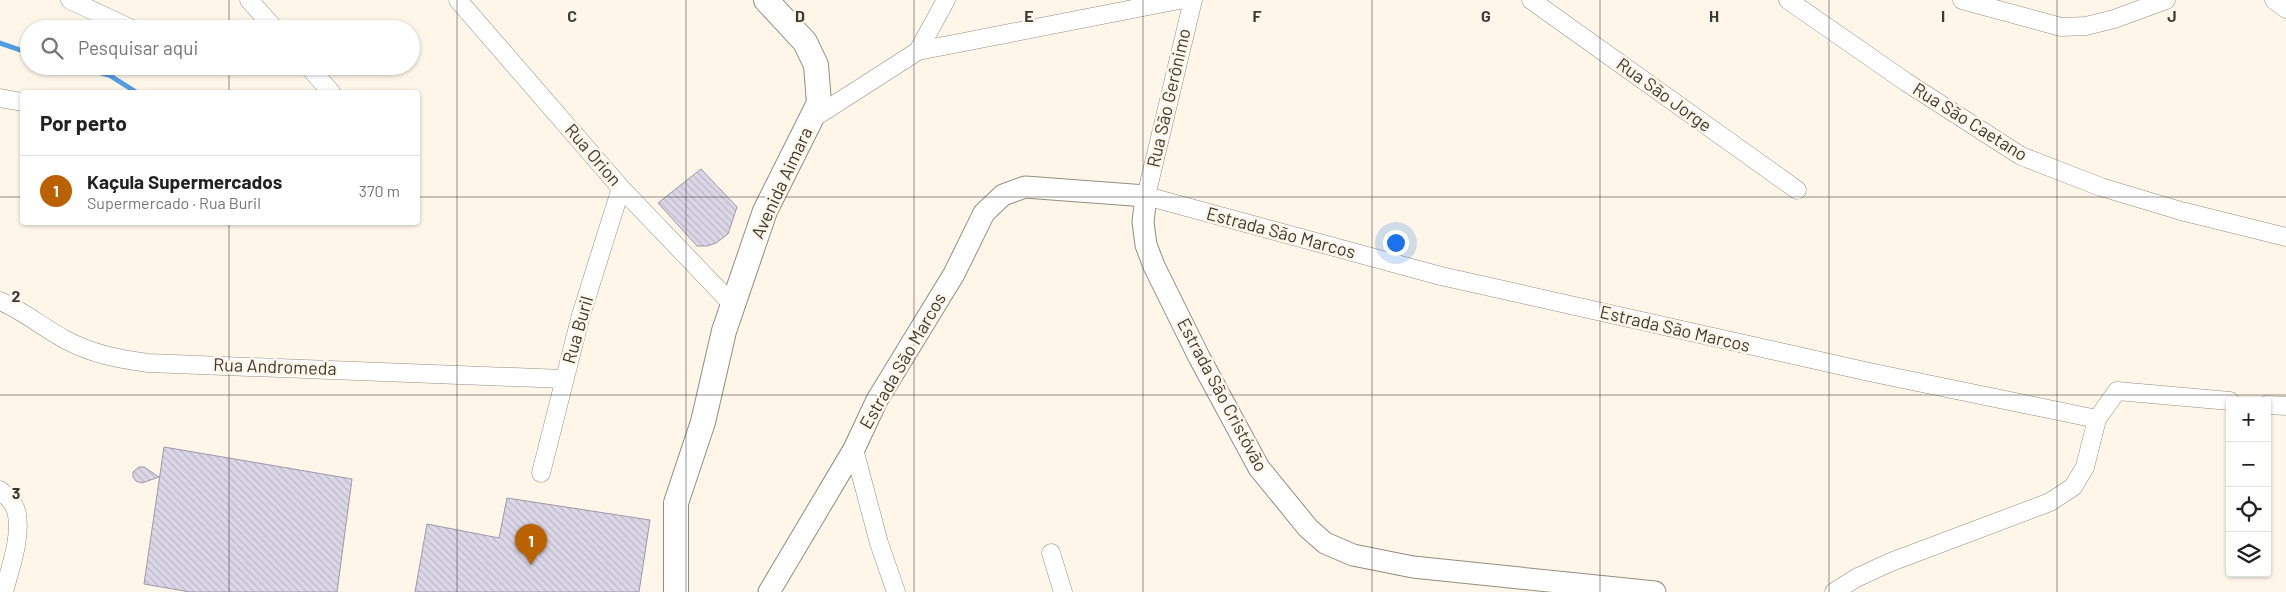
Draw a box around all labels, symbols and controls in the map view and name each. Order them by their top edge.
text: C [567,6,577,25]
text: D [795,6,805,25]
text: E [1024,6,1034,25]
text: F [1253,6,1262,25]
text: G [1481,6,1491,25]
text: H [1709,6,1719,25]
text: I [1941,6,1945,25]
text: J [2167,6,2177,25]
search box [20,20,420,75]
street label: Rua São Gerônimo [1141,26,1195,169]
icon: search [38,34,66,62]
text: Pesquisar aqui [78,36,198,59]
street label: Rua São Jorge [1613,52,1716,136]
street label: Rua São Caetano [1909,77,2032,165]
text: Por perto [40,110,127,135]
street label: Rua Orion [561,119,627,190]
street label: Avenida Aimara [746,123,817,242]
text: Kaçula Supermercados [87,170,282,193]
text: 1 [53,181,59,200]
text: 370 m [359,181,400,200]
text: Supermercado · Rua Buril [87,193,261,212]
street label: Estrada São Marcos [1204,202,1358,263]
your location [1383,230,1409,256]
text: 2 [12,286,21,305]
street label: Estrada São Marcos [854,288,950,433]
street label: Rua Buril [557,293,597,366]
street label: Estrada São Marcos [1598,300,1753,356]
street label: Estrada São Cristóvão [1173,314,1273,475]
street label: Rua Andromeda [213,353,337,379]
map controls [2226,397,2271,577]
button: + [2226,397,2271,442]
button: − [2226,442,2271,487]
text: 3 [12,483,20,502]
button: locate [2226,487,2271,532]
pin: 1 [515,524,547,565]
button: layers [2226,532,2271,577]

